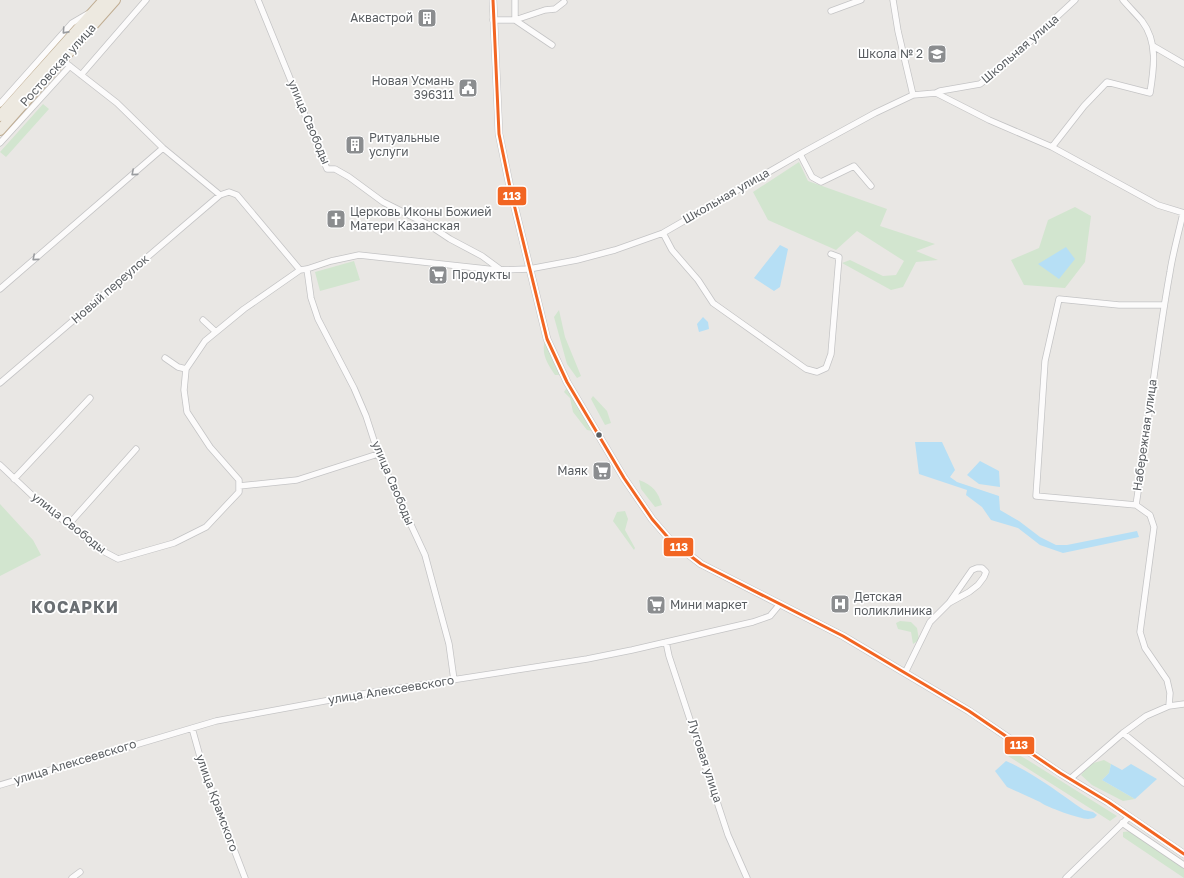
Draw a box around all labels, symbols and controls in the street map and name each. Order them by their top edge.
building icon: Аквастрой [416,7,438,29]
place label: Аквастрой [350,10,413,25]
street label: Школьная улица [978,11,1062,86]
street label: Ростовская улица [16,20,99,109]
one-way arrow [62,26,69,34]
school or university icon: Школа № 2 [926,43,948,65]
place label: Школа № 2 [858,46,923,61]
place label: Новая Усмань 396311 [371,73,454,102]
street label: улица Свободы [285,77,334,166]
public building icon: Новая Усмань 396311 [457,77,479,99]
place label: Ритуальные услуги [369,130,440,159]
building icon: Ритуальные услуги [344,134,366,156]
street label: Школьная улица [680,165,772,227]
one-way arrow [131,169,138,176]
line badge: 113 [497,186,527,206]
text: 113 [503,189,521,202]
place label: Церковь Иконы Божией Матери Казанская [350,204,492,233]
church icon: Церковь Иконы Божией Матери Казанская [325,208,347,230]
street label: Новый переулок [68,251,152,326]
one-way arrow [32,254,40,261]
supermarket icon: Продукты [427,264,449,286]
place label: Продукты [452,267,511,282]
street label: Набережная улица [1129,378,1160,492]
unlabelled marker [594,430,604,440]
street label: улица Свободы [369,438,418,527]
supermarket icon: Маяк [591,460,613,482]
place label: Маяк [557,463,588,478]
street label: улица Свободы [29,489,110,556]
line badge: 113 [663,537,694,557]
text: 113 [670,540,688,553]
place label: Детская поликлиника [854,589,932,618]
hospital icon: Детская поликлиника [829,593,851,615]
supermarket icon: Мини маркет [645,594,667,616]
district label: КОСАРКИ [31,597,119,617]
place label: Мини маркет [670,597,748,612]
street label: улица Алексеевского [327,672,455,707]
street label: Луговая улица [685,717,726,804]
street label: улица Алексеевского [12,736,138,787]
line badge: 113 [1004,736,1035,755]
text: 113 [1010,738,1028,751]
street label: улица Крамского [193,752,242,853]

